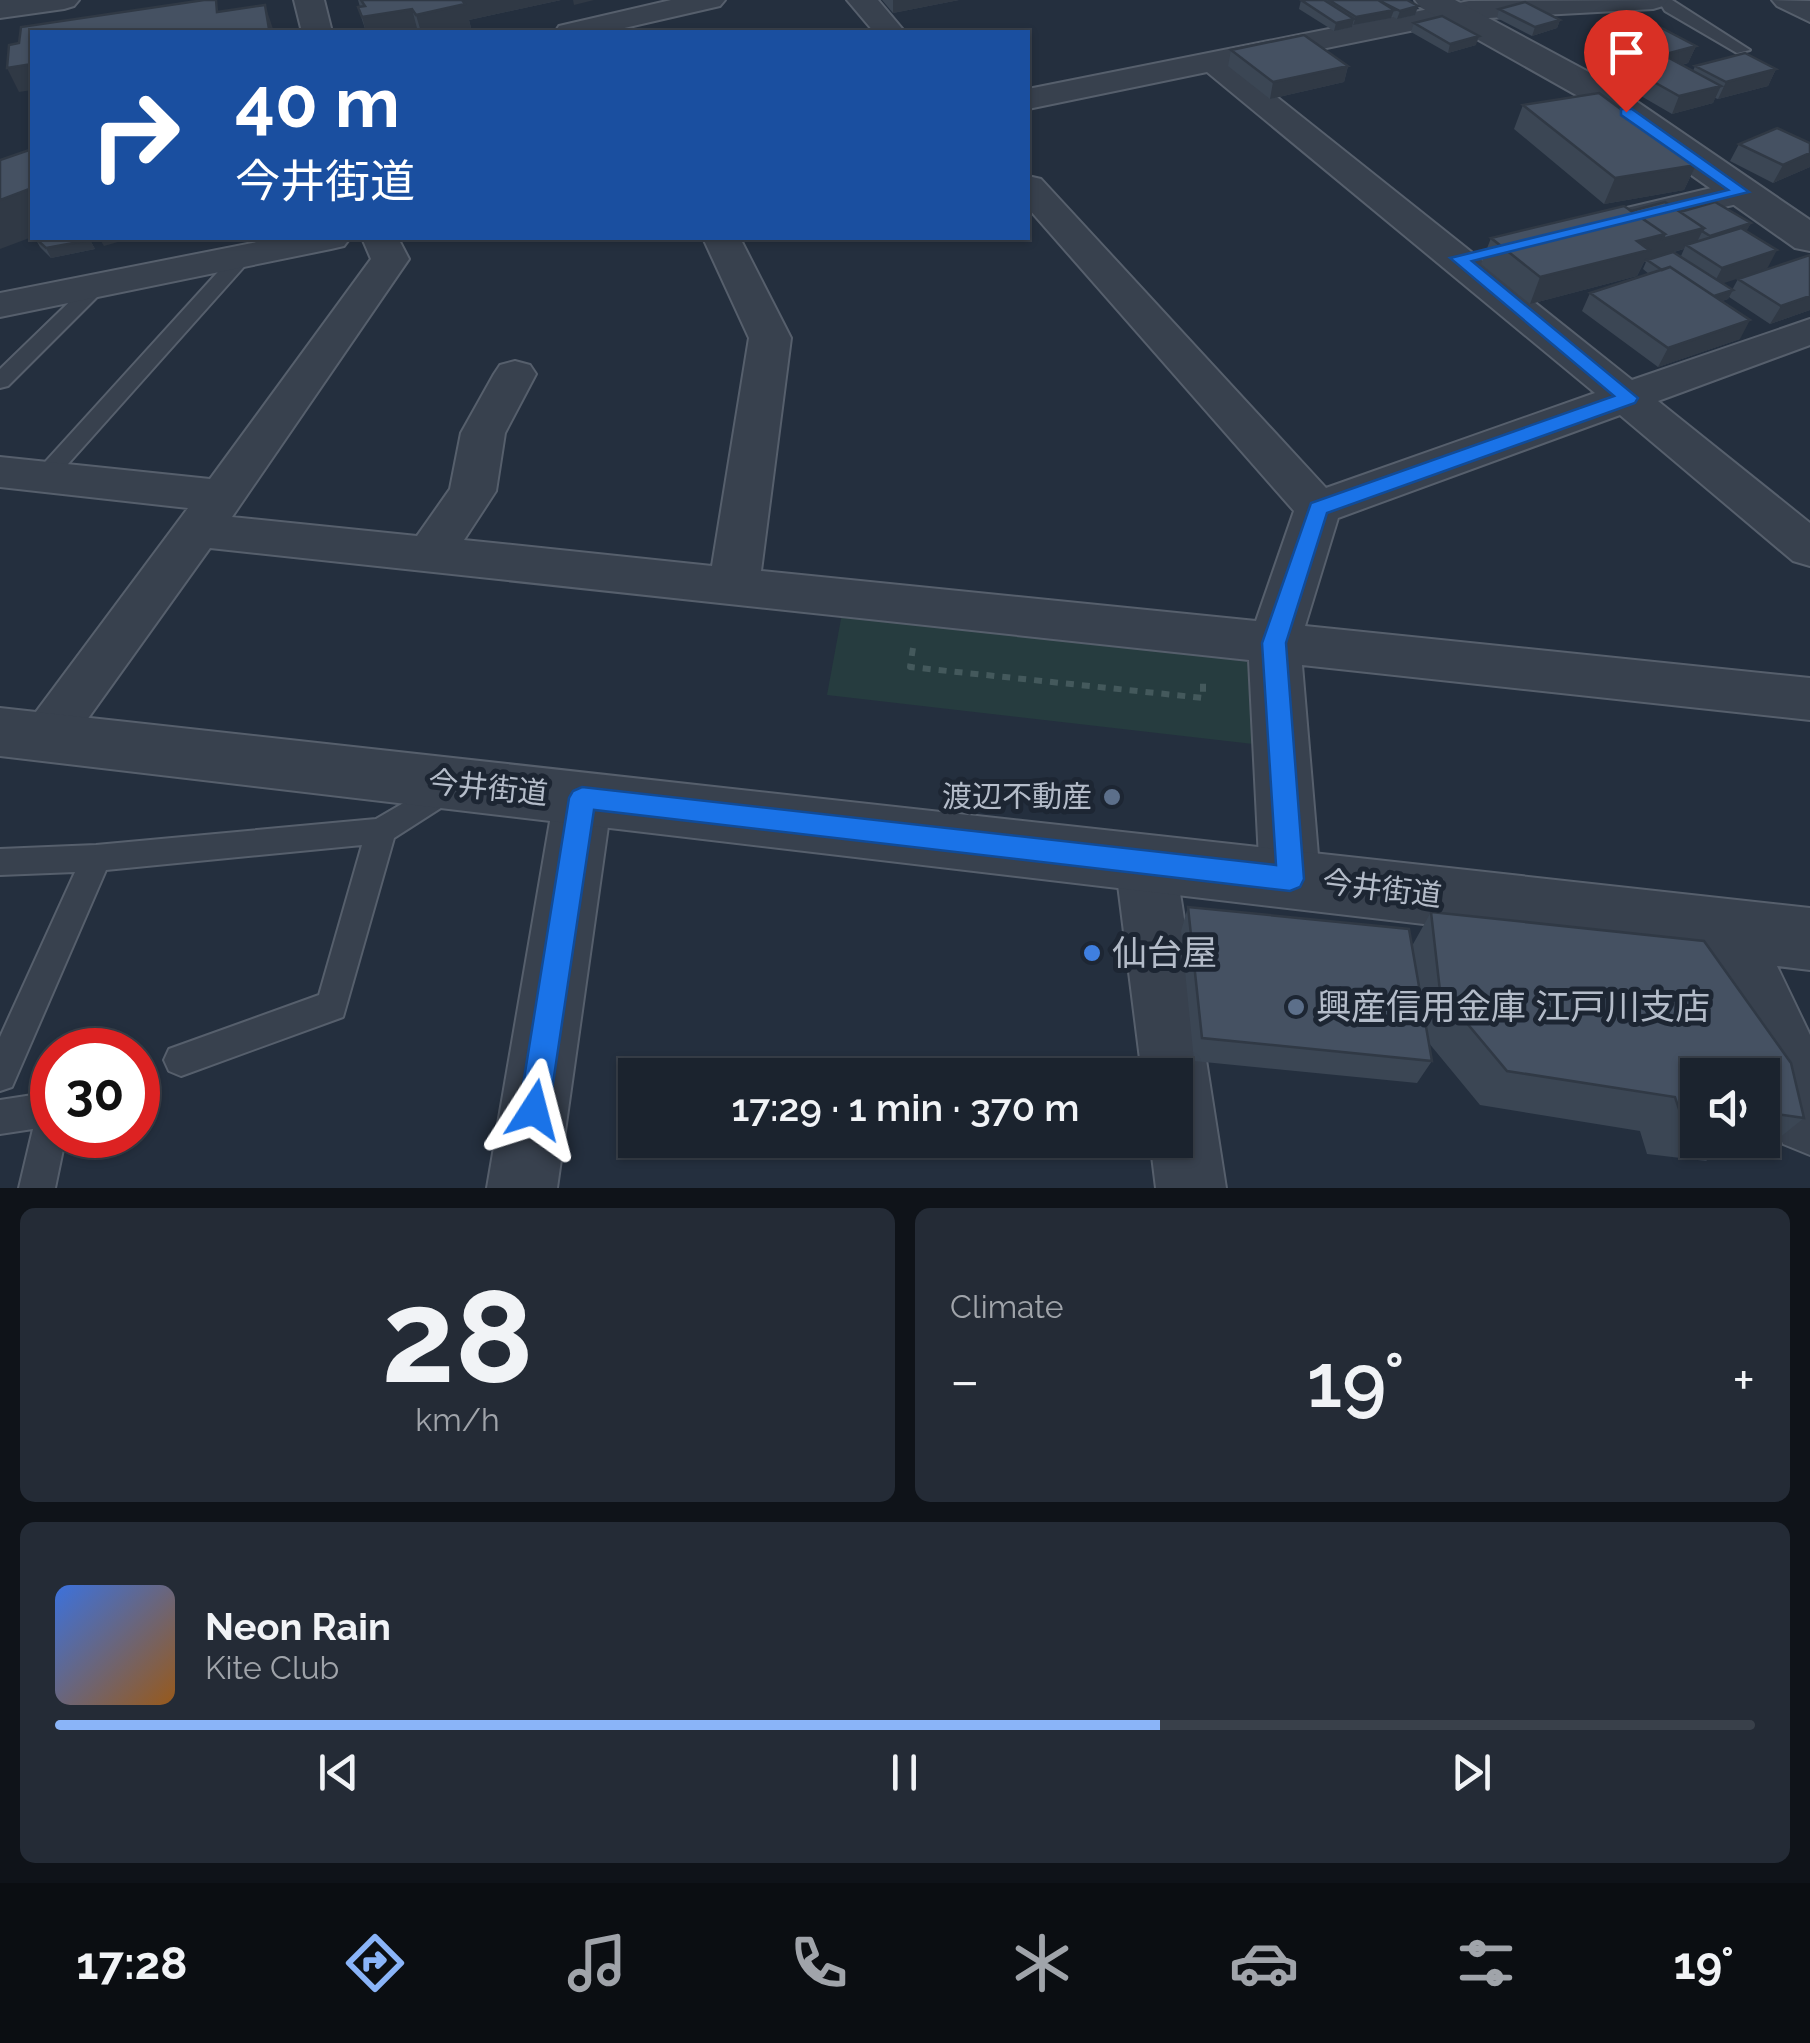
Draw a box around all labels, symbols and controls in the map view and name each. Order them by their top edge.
pin [1584,10,1669,113]
icon: arrive [1599,25,1654,80]
text: 40 m [235,61,400,143]
icon: right [70,70,200,200]
text: 今井街道 [235,155,415,208]
street label: 今井街道 [427,764,550,811]
place label: 渡辺不動産 [942,779,1092,814]
marker: 渡辺不動産 [1101,786,1123,808]
street label: 今井街道 [1320,864,1444,913]
place label: 仙台屋 [1112,932,1217,973]
marker: 仙台屋 [1081,942,1103,964]
place label: 興産信用金庫 江戸川支店 [1316,986,1710,1027]
marker: 興産信用金庫 江戸川支店 [1285,996,1307,1018]
speed limit sign: 30 [30,1028,160,1158]
position arrow [482,1058,586,1162]
map controls [1680,1058,1780,1158]
button: sound [1680,1058,1780,1158]
text: 17:29 · 1 min · 370 m [731,1085,1080,1130]
text: 28 [382,1260,533,1412]
text: Climate [950,1288,1064,1325]
text: 19° [1307,1336,1405,1425]
text: − [950,1348,980,1413]
text: + [1732,1348,1755,1413]
text: km/h [415,1401,500,1438]
text: Neon Rain [205,1604,391,1649]
text: Kite Club [205,1649,339,1686]
icon: previous [311,1745,366,1800]
icon: pause [877,1745,932,1800]
icon: next [1444,1745,1499,1800]
icon: directions [340,1928,410,1998]
icon: music [562,1928,632,1998]
icon: phone [784,1928,854,1998]
icon: climate [1007,1928,1077,1998]
icon: car [1229,1928,1299,1998]
icon: filters [1451,1928,1521,1998]
text: 17:28 [76,1937,187,1990]
text: 19° [1674,1937,1734,1990]

